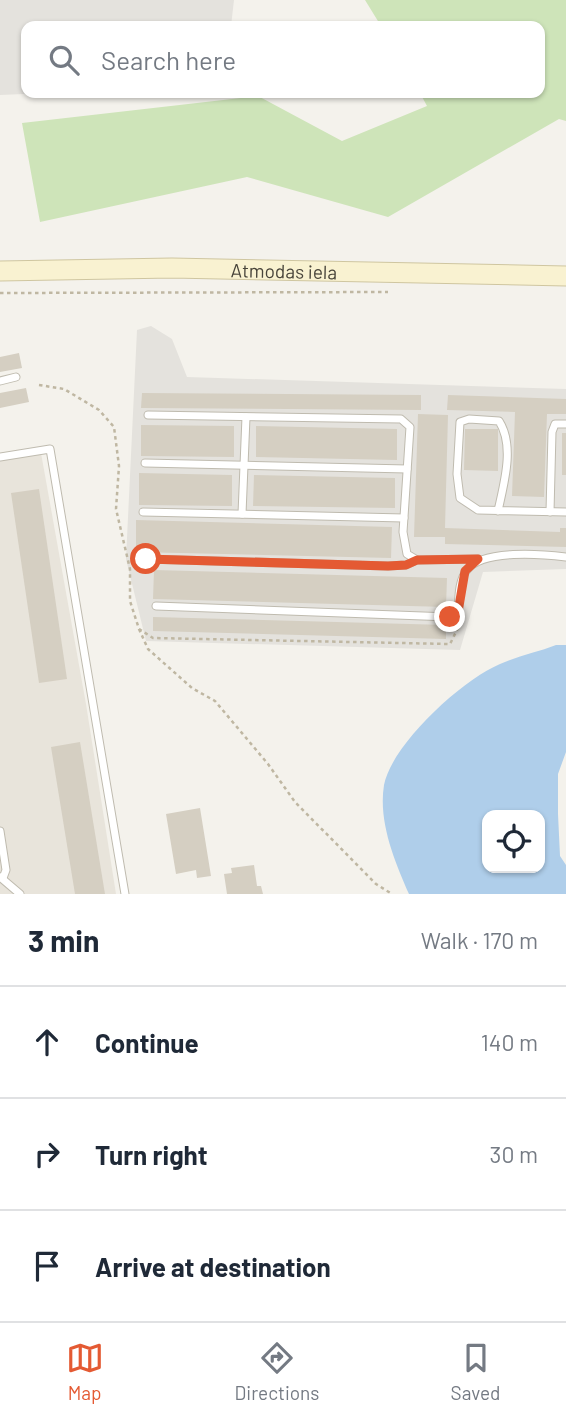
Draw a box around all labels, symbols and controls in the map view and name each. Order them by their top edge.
search box [21,21,545,98]
icon: search [45,41,83,79]
text: Search here [101,44,236,75]
street label: Atmodas iela [231,258,337,283]
route start [130,543,161,574]
route end [434,601,465,632]
map controls [482,810,545,873]
button: locate [482,810,545,873]
text: 3 min [28,922,99,958]
text: Walk · 170 m [421,926,538,954]
icon: ahead [28,1023,66,1061]
text: Continue [95,1027,199,1058]
text: 140 m [481,1028,538,1056]
icon: right [28,1135,66,1173]
text: Turn right [95,1139,208,1170]
text: 30 m [490,1140,538,1168]
icon: arrive [28,1247,66,1285]
text: Arrive at destination [95,1251,331,1282]
tab: Map [66,1339,104,1404]
tab: Directions [235,1339,320,1404]
tab: Saved [451,1339,500,1404]

